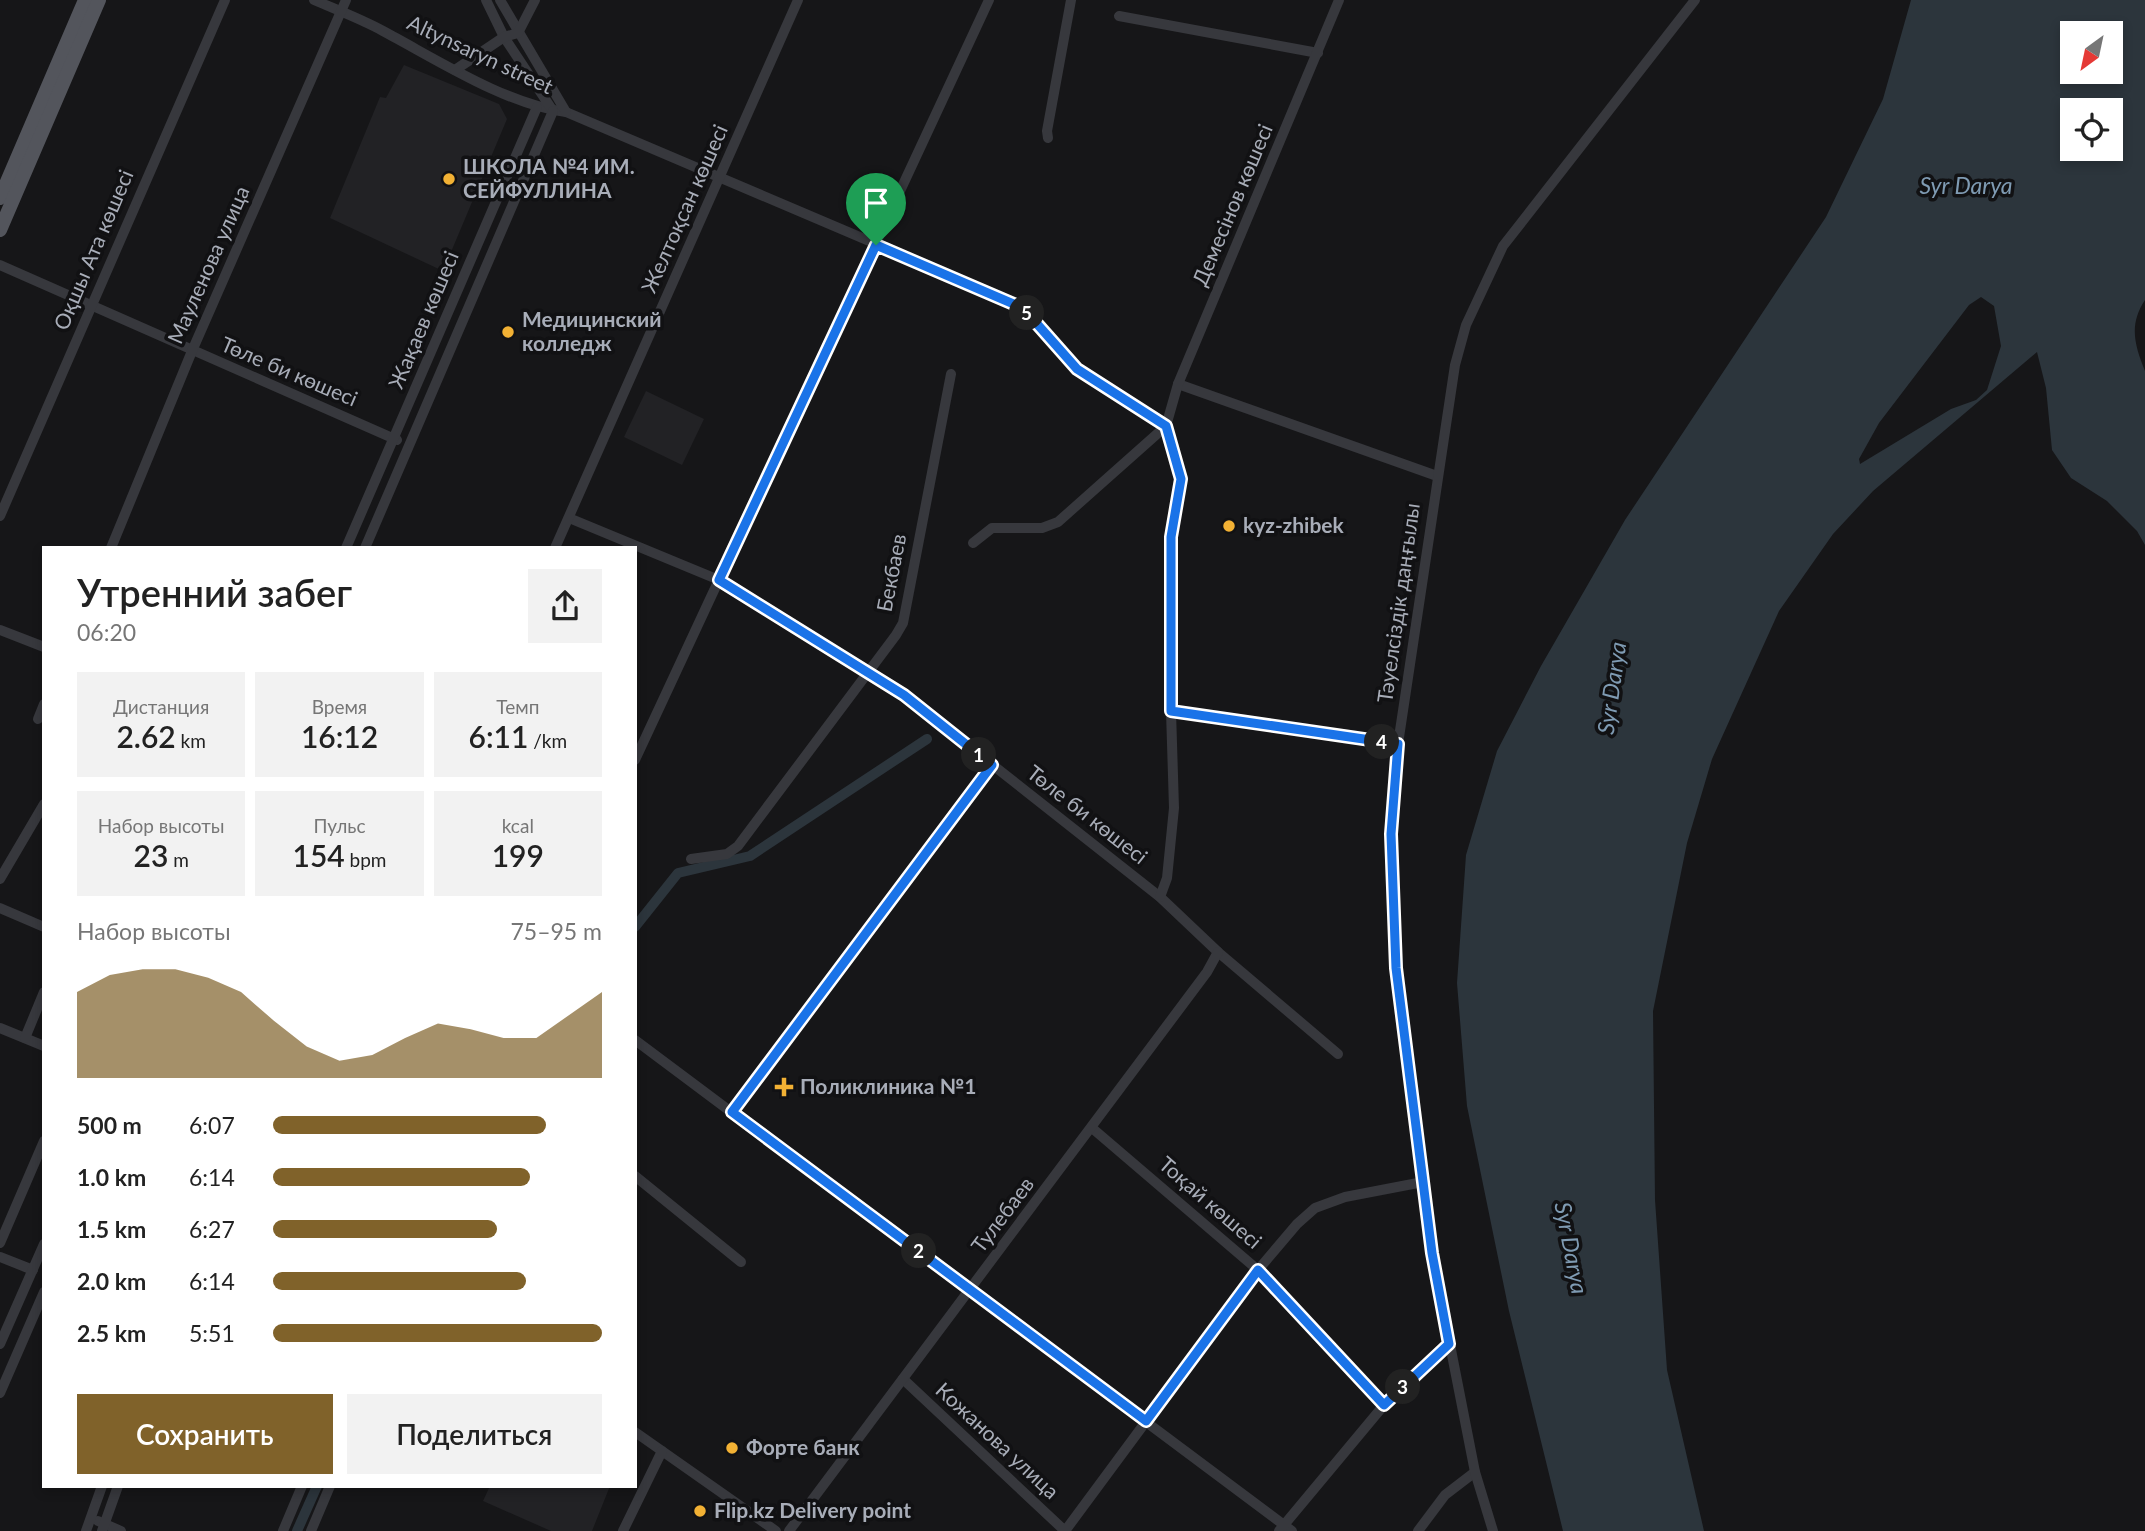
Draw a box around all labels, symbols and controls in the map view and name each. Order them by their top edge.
street label: Altynsaryn street [404,9,558,99]
north arrow [2060,21,2123,84]
map controls [2060,21,2123,161]
button: locate [2060,98,2123,161]
street label: Желтоқсан көшесі [635,120,732,296]
street label: Демесінов көшесі [1186,120,1277,289]
place label: ШКОЛА №4 ИМ. СЕЙФУЛЛИНА [463,153,635,202]
street label: Оқшы Ата көшесі [48,166,138,333]
marker: ШКОЛА №4 ИМ. СЕЙФУЛЛИНА [441,171,457,187]
water label: Syr Darya [1919,171,2013,199]
pin [846,173,906,245]
street label: Мауленова улица [162,182,254,347]
icon: arrive [857,184,895,222]
street label: Жақаев көшесі [382,247,463,392]
pin: 5 [1010,296,1044,330]
text: 5 [1021,301,1032,324]
place label: Медицинский колледж [522,306,661,355]
marker: Медицинский колледж [500,324,516,340]
street label: Төле би көшесі [218,331,362,411]
street label: Тәуелсіздік даңғылы [1371,501,1424,704]
place label: kyz-zhibek [1243,512,1345,537]
marker: kyz-zhibek [1221,518,1237,534]
street label: Бекбаев [871,532,910,614]
text: Утренний забег [77,569,352,615]
button: share [528,569,602,643]
text: 06:20 [77,618,136,646]
water label: Syr Darya [1591,640,1631,736]
text: Дистанция [113,695,209,718]
text: Время [312,695,367,718]
text: Темп [496,695,539,718]
text: 2.62 [116,718,176,754]
text: 16:12 [301,718,378,754]
text: 6:11 [469,718,528,754]
pin: 4 [1364,724,1400,760]
text: km [176,729,206,752]
text: /km [528,729,567,752]
text: 4 [1376,730,1387,753]
pin: 1 [962,738,996,772]
text: 1 [973,743,984,766]
street label: Төле би көшесі [1023,759,1153,869]
text: Набор высоты [98,814,225,837]
text: Пульс [314,814,365,837]
text: kcal [502,814,534,837]
text: 23 [134,837,168,873]
text: 154 [293,837,345,873]
text: 199 [492,837,544,873]
text: m [168,848,189,871]
text: bpm [345,848,386,871]
text: Набор высоты [77,917,231,945]
text: 75–95 m [510,917,602,945]
place label: Поликлиника №1 [800,1073,976,1098]
marker: Поликлиника №1 [774,1077,794,1097]
text: 500 m [77,1111,142,1139]
text: 6:07 [189,1111,235,1139]
street label: Тоқай көшесі [1155,1151,1267,1253]
text: 1.0 km [77,1163,146,1191]
text: 6:14 [189,1163,235,1191]
street label: Тулебаев [965,1171,1038,1257]
water label: Syr Darya [1549,1199,1595,1296]
text: 1.5 km [77,1215,146,1243]
text: 6:27 [189,1215,235,1243]
pin: 2 [902,1234,936,1268]
text: 2 [913,1239,924,1262]
text: 2.0 km [77,1267,146,1295]
text: 6:14 [189,1267,235,1295]
text: 2.5 km [77,1319,146,1347]
text: 5:51 [189,1319,235,1347]
pin: 3 [1386,1370,1420,1404]
text: 3 [1397,1375,1408,1398]
street label: Кожанова улица [931,1377,1065,1503]
button: Сохранить [77,1394,333,1474]
button: Поделиться [347,1394,602,1474]
place label: Форте банк [746,1434,860,1459]
marker: Форте банк [724,1440,740,1456]
place label: Flip.kz Delivery point [714,1497,911,1522]
marker: Flip.kz Delivery point [692,1503,708,1519]

